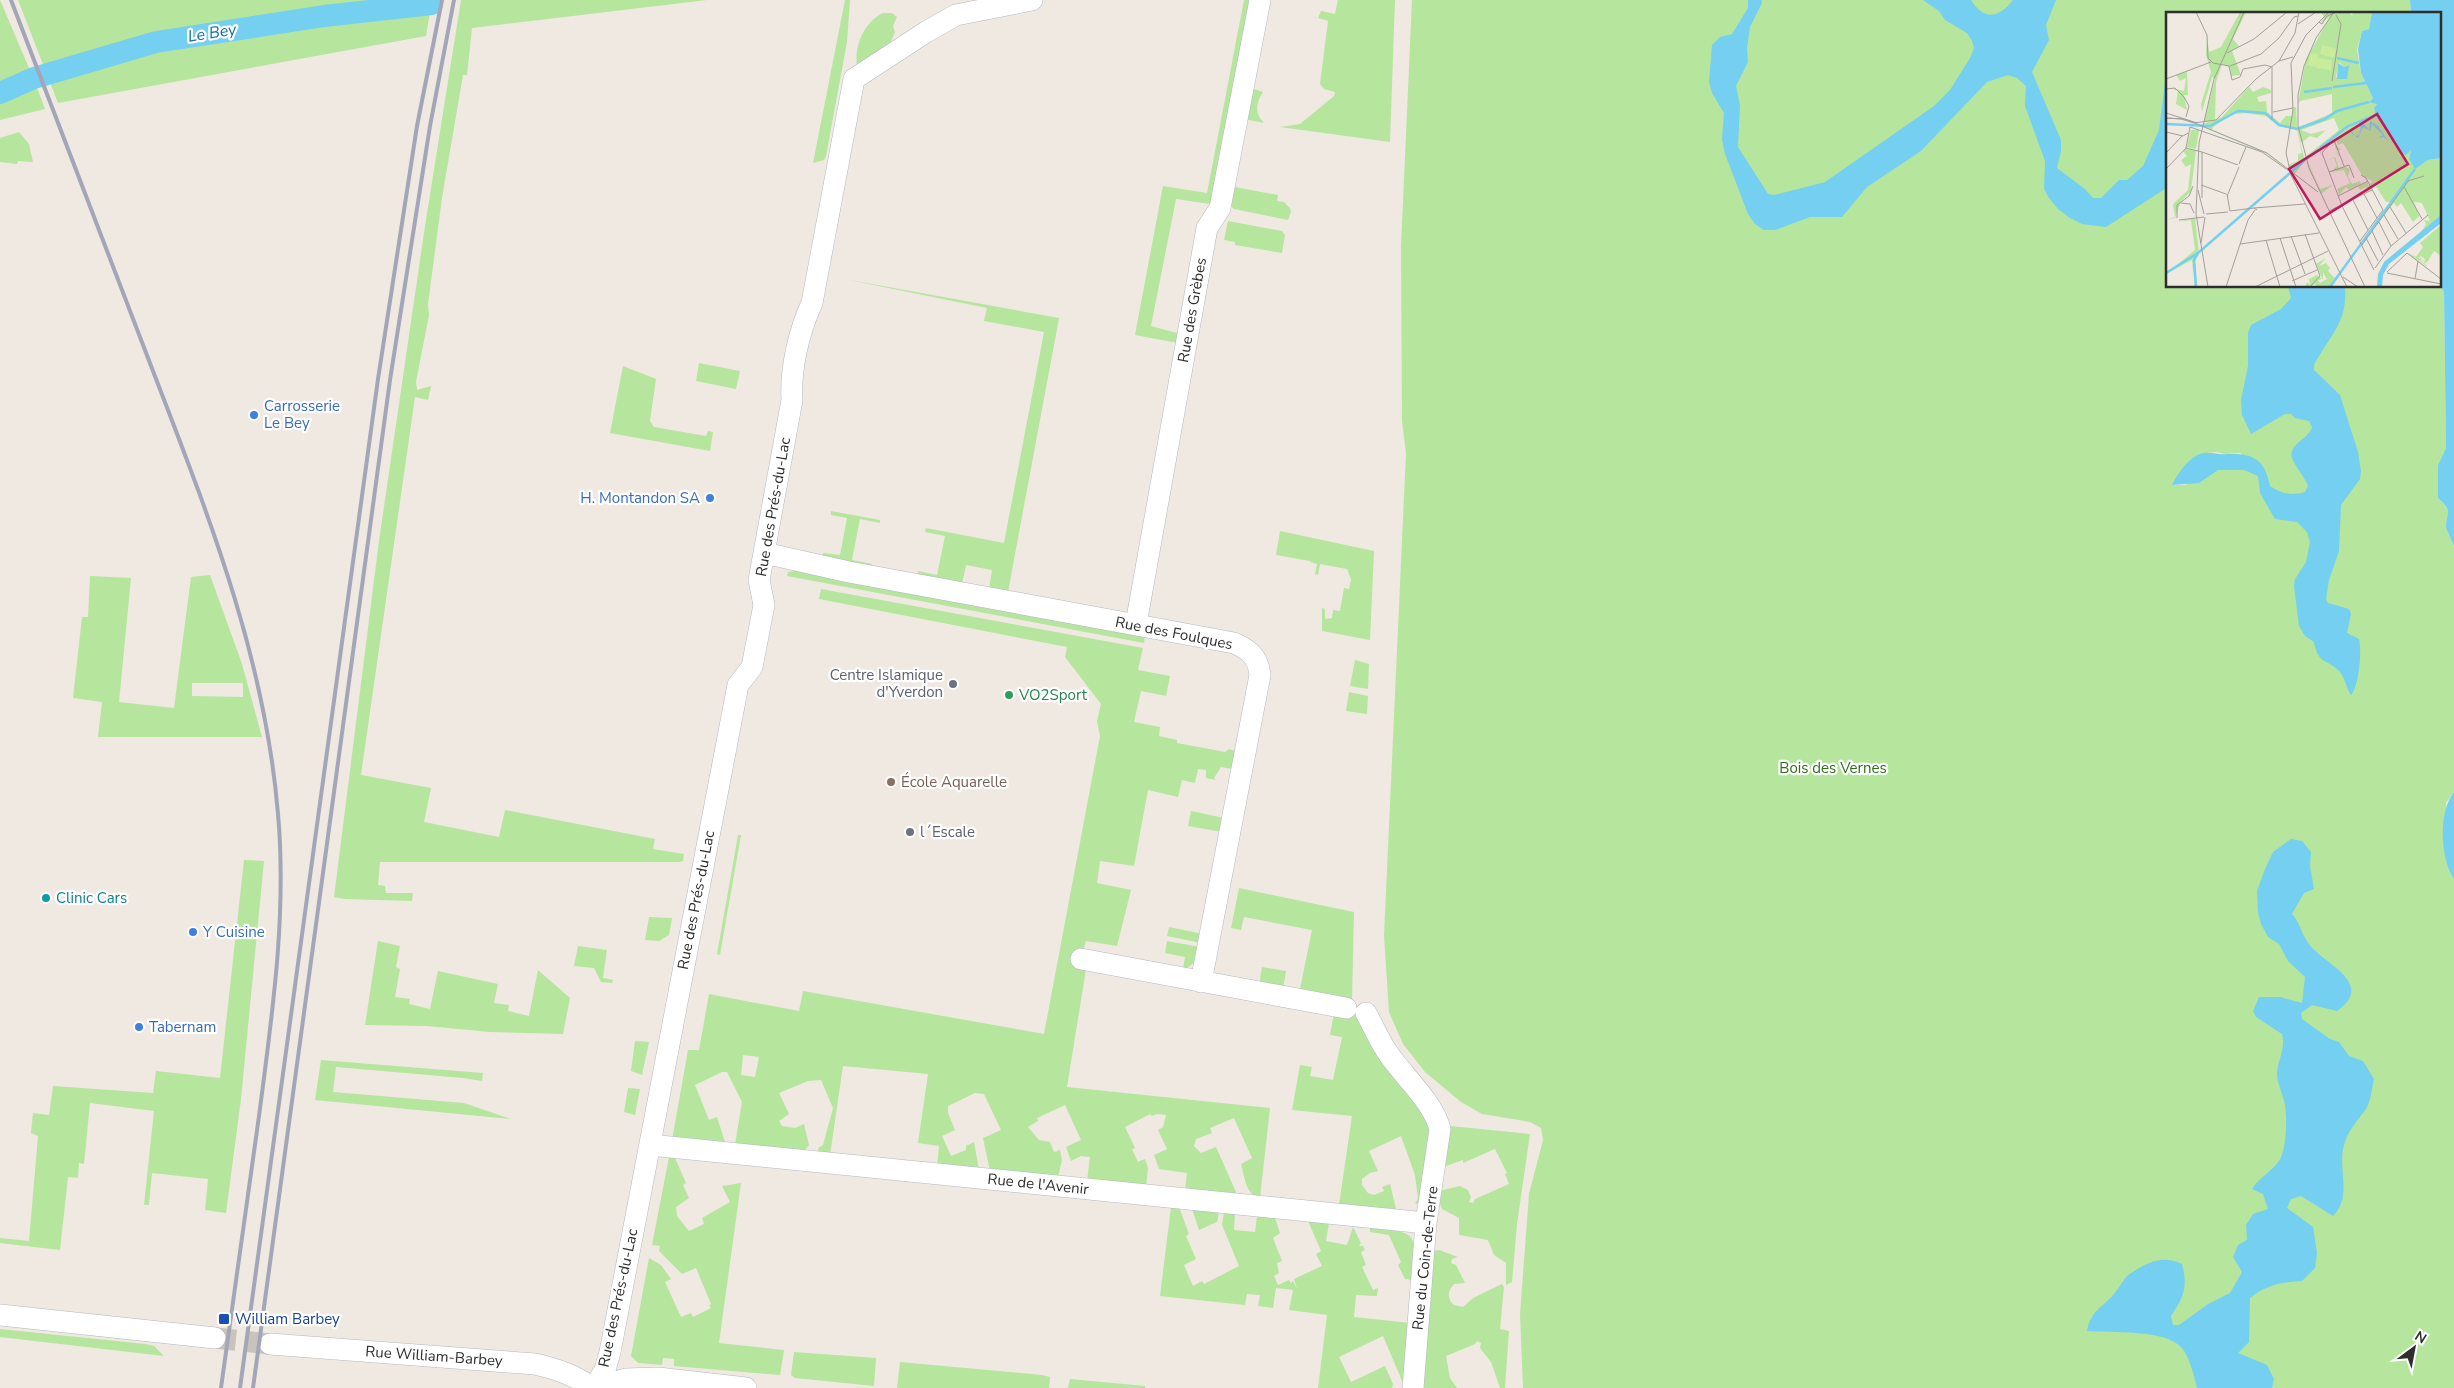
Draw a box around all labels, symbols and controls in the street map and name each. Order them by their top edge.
inset map [2166,12,2442,288]
water label: Le Bey [186,18,239,48]
street label: Rue des Grèbes [1173,256,1211,364]
place label: Carrosserie Le Bey [264,396,340,433]
marker: Carrosserie Le Bey [248,409,260,421]
street label: Rue des Prés-du-Lac [751,436,795,578]
place label: H. Montandon SA [580,488,700,508]
marker: H. Montandon SA [704,492,716,504]
street label: Rue des Foulques [1113,612,1235,654]
place label: Centre Islamique d'Yverdon [830,665,943,702]
marker: Centre Islamique d'Yverdon [947,678,959,690]
place label: VO2Sport [1018,685,1088,705]
marker: VO2Sport [1003,689,1015,701]
park label: Bois des Vernes [1779,758,1887,778]
place label: École Aquarelle [901,772,1007,792]
marker: École Aquarelle [885,776,897,788]
place label: l´Escale [920,822,975,842]
marker: l´Escale [904,826,916,838]
street label: Rue des Prés-du-Lac [673,829,719,971]
place label: Clinic Cars [56,888,127,908]
marker: Clinic Cars [40,892,52,904]
place label: Y Cuisine [202,922,265,942]
marker: Y Cuisine [187,926,199,938]
place label: Tabernam [149,1017,216,1037]
marker: Tabernam [133,1021,145,1033]
street label: Rue de l'Avenir [986,1169,1090,1199]
street label: Rue du Coin-de-Terre [1407,1185,1443,1331]
street label: Rue des Prés-du-Lac [594,1227,642,1369]
place label: William Barbey [235,1309,340,1329]
marker: William Barbey [217,1312,231,1326]
north arrow [2389,1323,2439,1373]
text: N [2411,1327,2430,1348]
street label: Rue William-Barbey [365,1341,504,1371]

